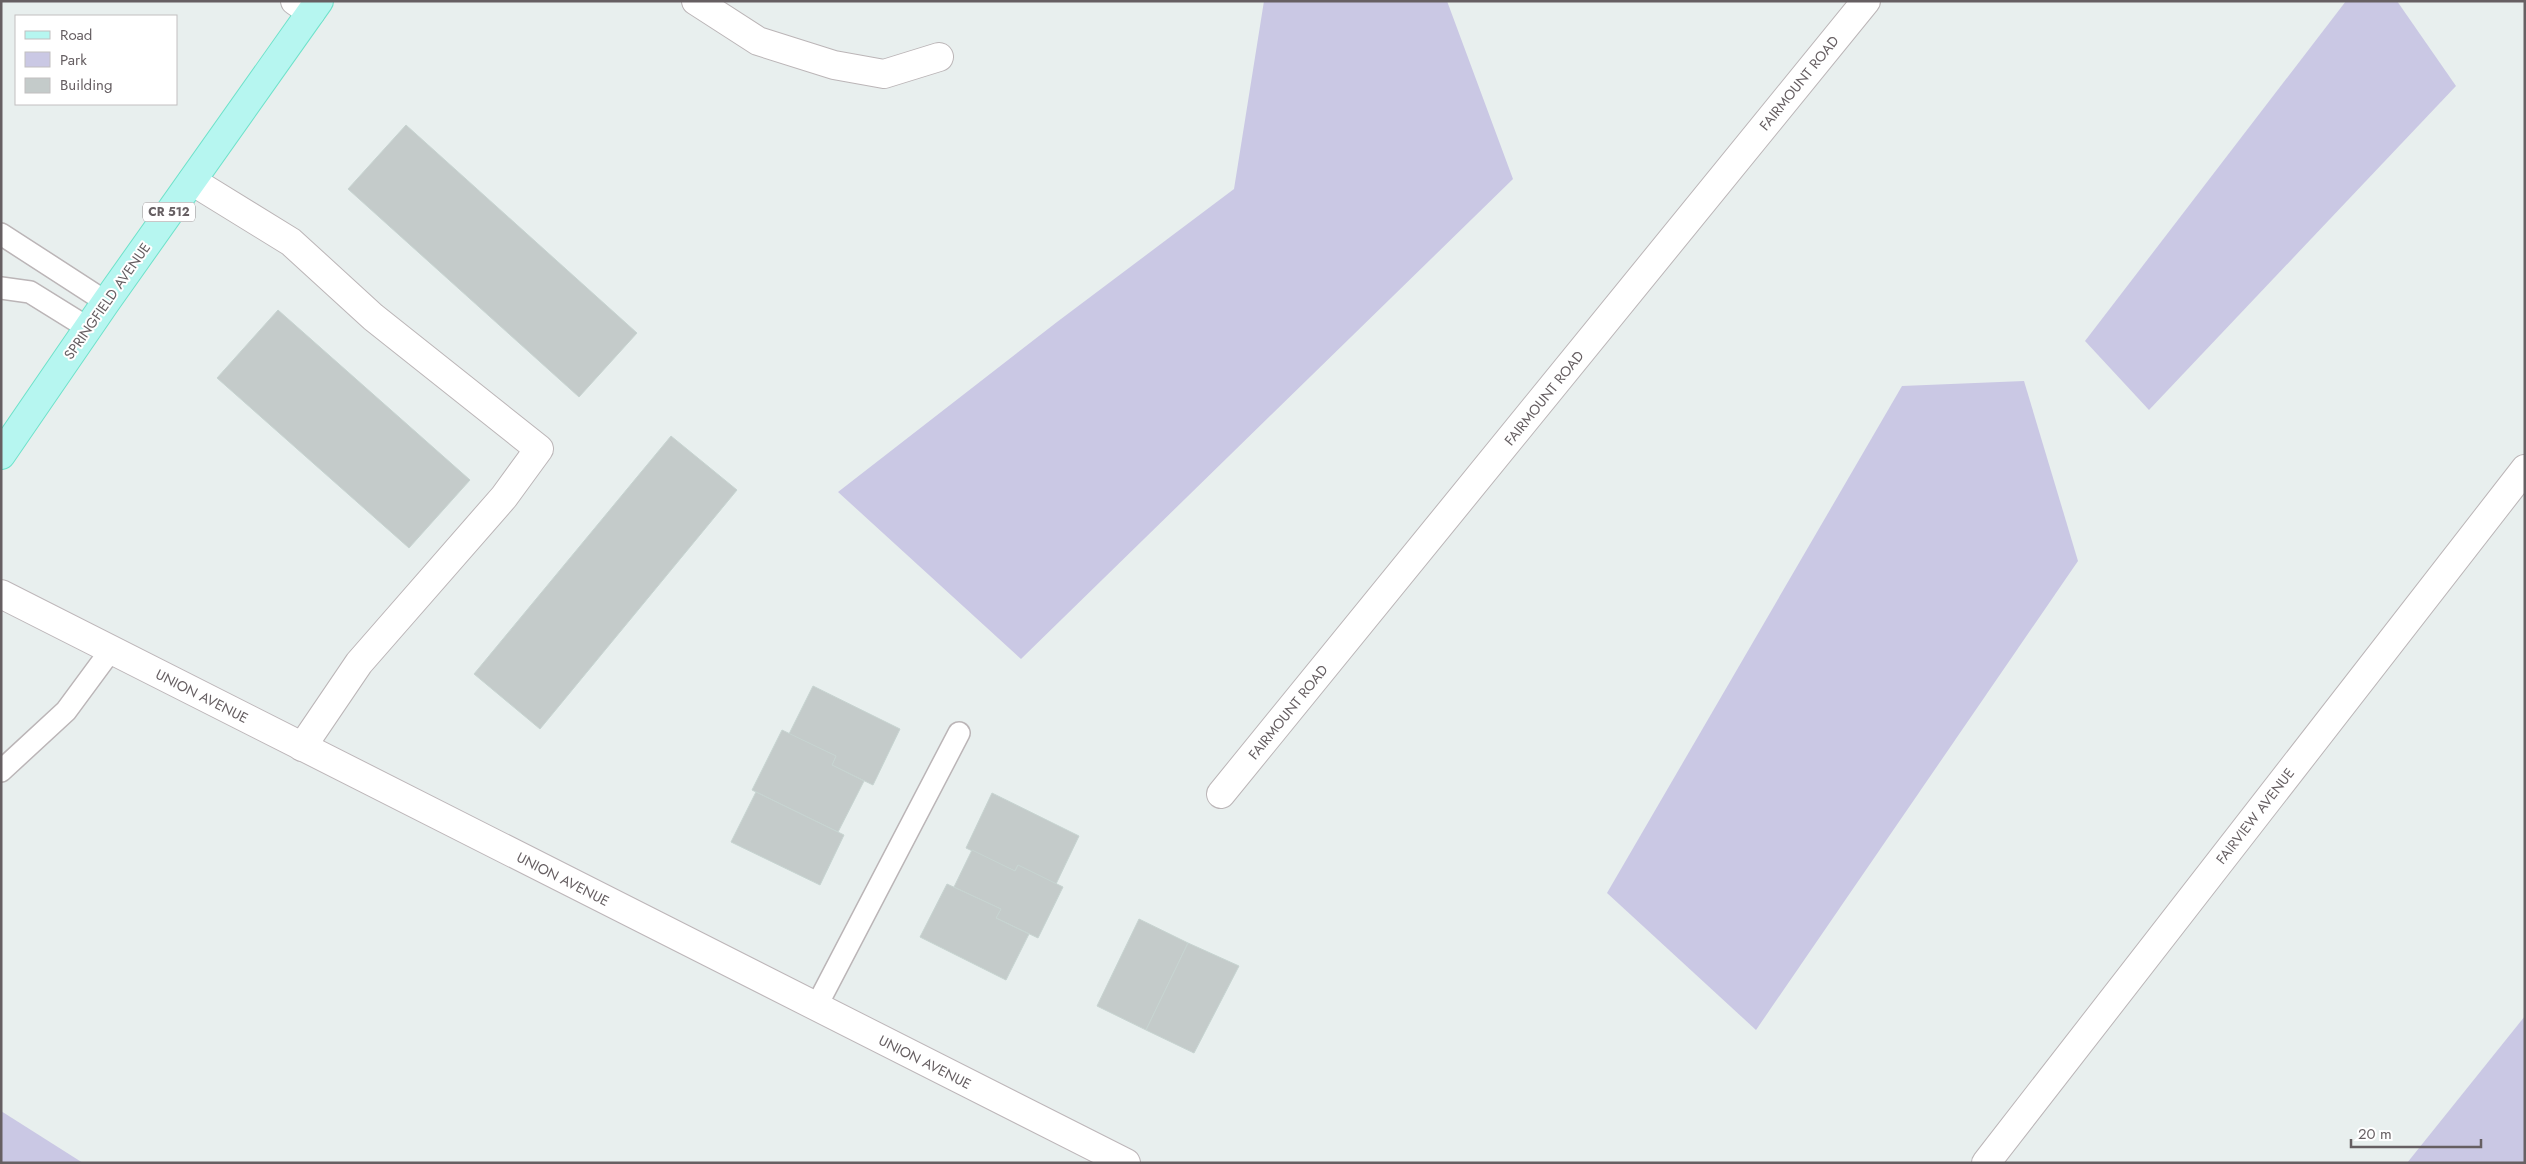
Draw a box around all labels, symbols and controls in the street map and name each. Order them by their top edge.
legend [15,15,178,105]
text: Road [60,24,92,46]
street label: FAIRMOUNT ROAD [1755,31,1843,135]
text: Park [60,49,87,71]
text: Building [60,74,112,96]
road number: CR 512 [143,202,195,222]
street label: SPRINGFIELD AVENUE [59,239,155,363]
street label: FAIRMOUNT ROAD [1500,346,1588,450]
street label: FAIRMOUNT ROAD [1244,660,1332,764]
street label: UNION AVENUE [152,664,252,728]
street label: FAIRVIEW AVENUE [2211,764,2299,868]
street label: UNION AVENUE [513,847,613,911]
street label: UNION AVENUE [875,1030,975,1094]
scale bar [2351,1116,2481,1148]
text: 20 m [2358,1123,2392,1145]

